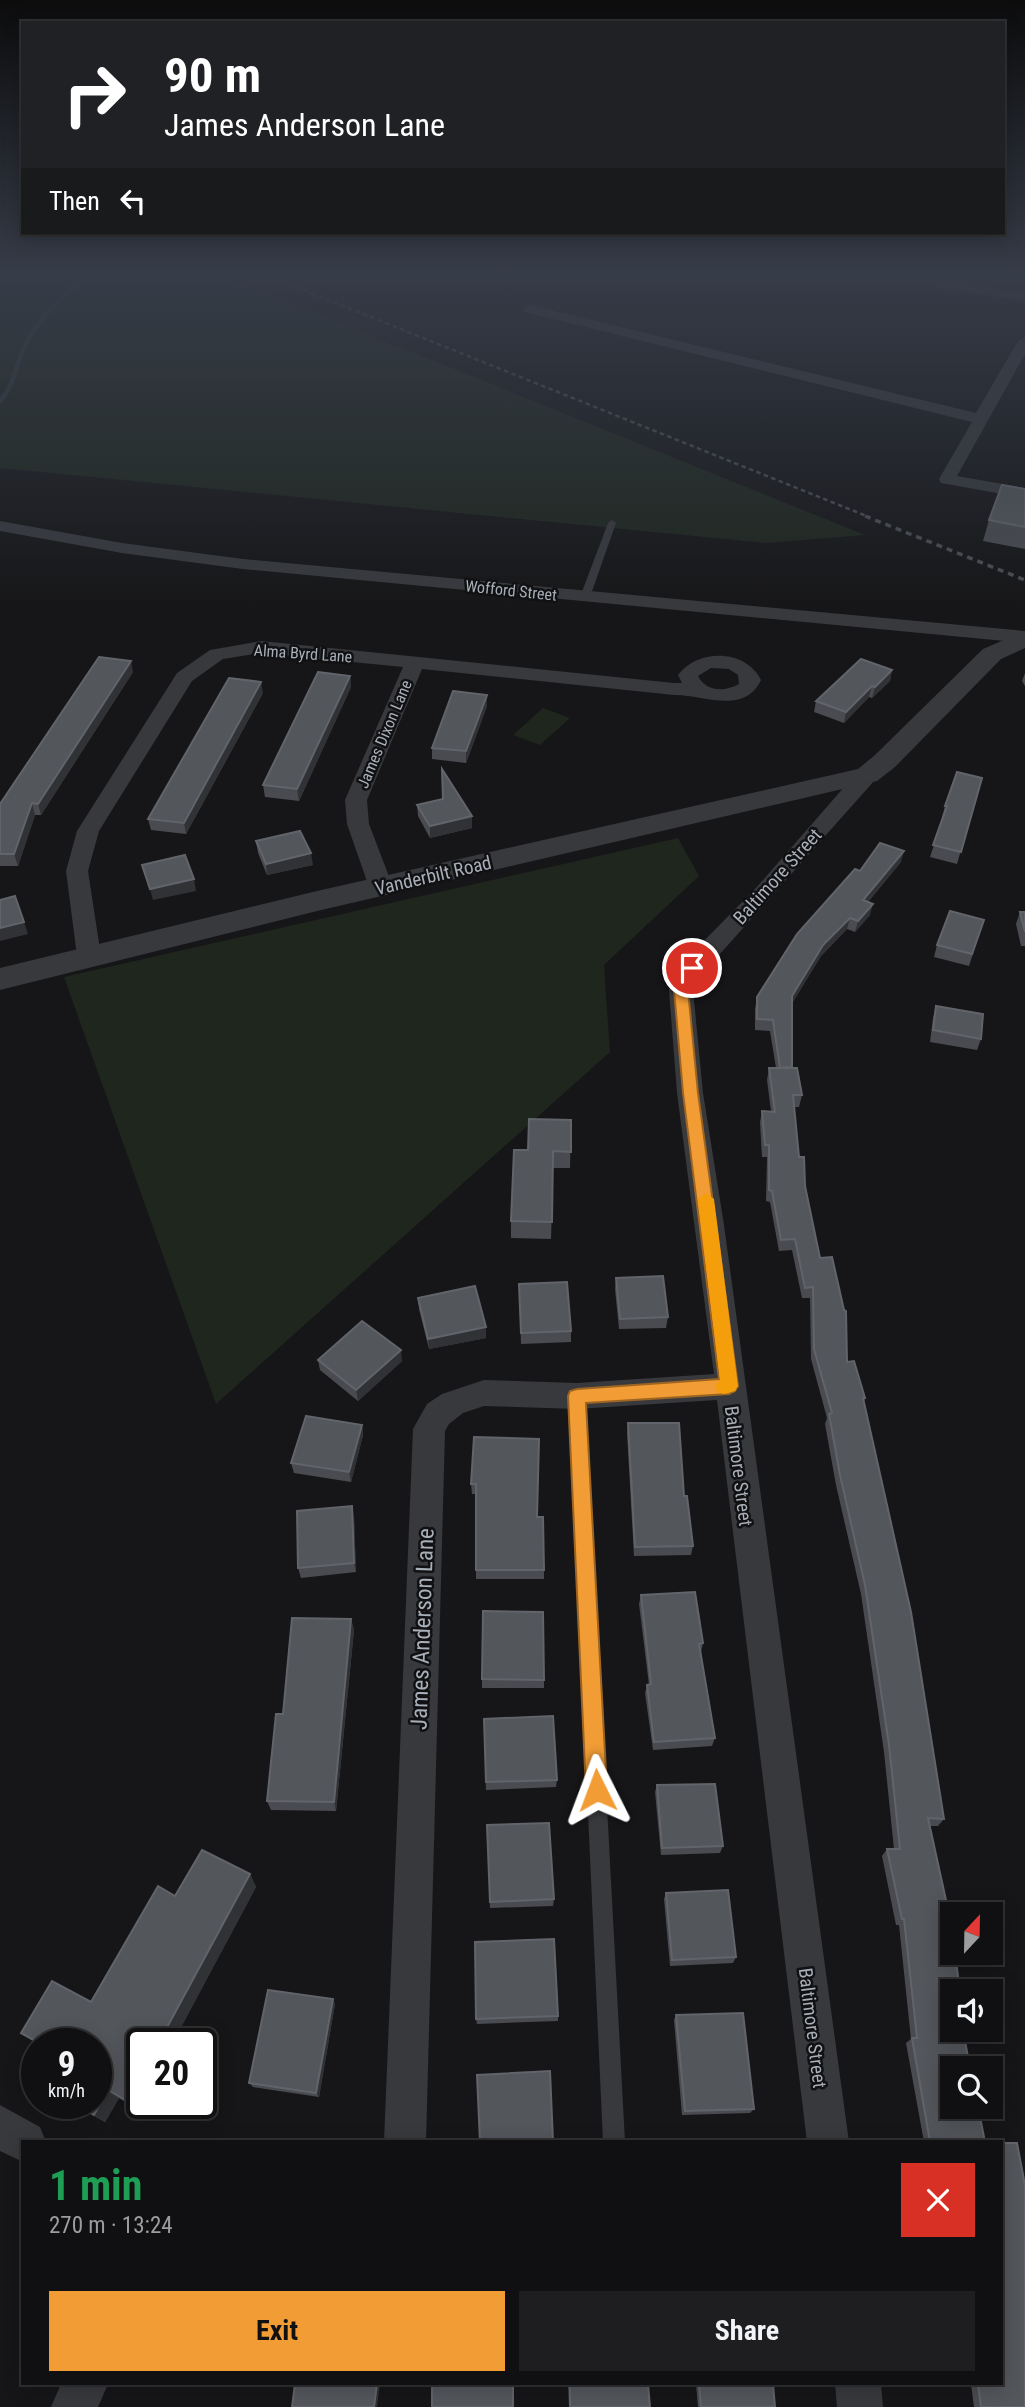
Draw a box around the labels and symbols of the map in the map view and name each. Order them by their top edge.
street label: Wofford Street [464,576,558,605]
street label: Alma Byrd Lane [253,641,353,666]
street label: James Dixon Lane [353,677,416,791]
street label: Baltimore Street [728,824,826,929]
street label: Vanderbilt Road [373,851,494,900]
pin [662,938,722,998]
street label: Baltimore Street [720,1405,757,1528]
street label: James Anderson Lane [405,1528,440,1730]
position arrow [560,1753,634,1827]
north arrow [940,1902,1003,1965]
street label: Baltimore Street [794,1967,831,2090]
speed limit sign: 20 [126,2028,217,2119]

